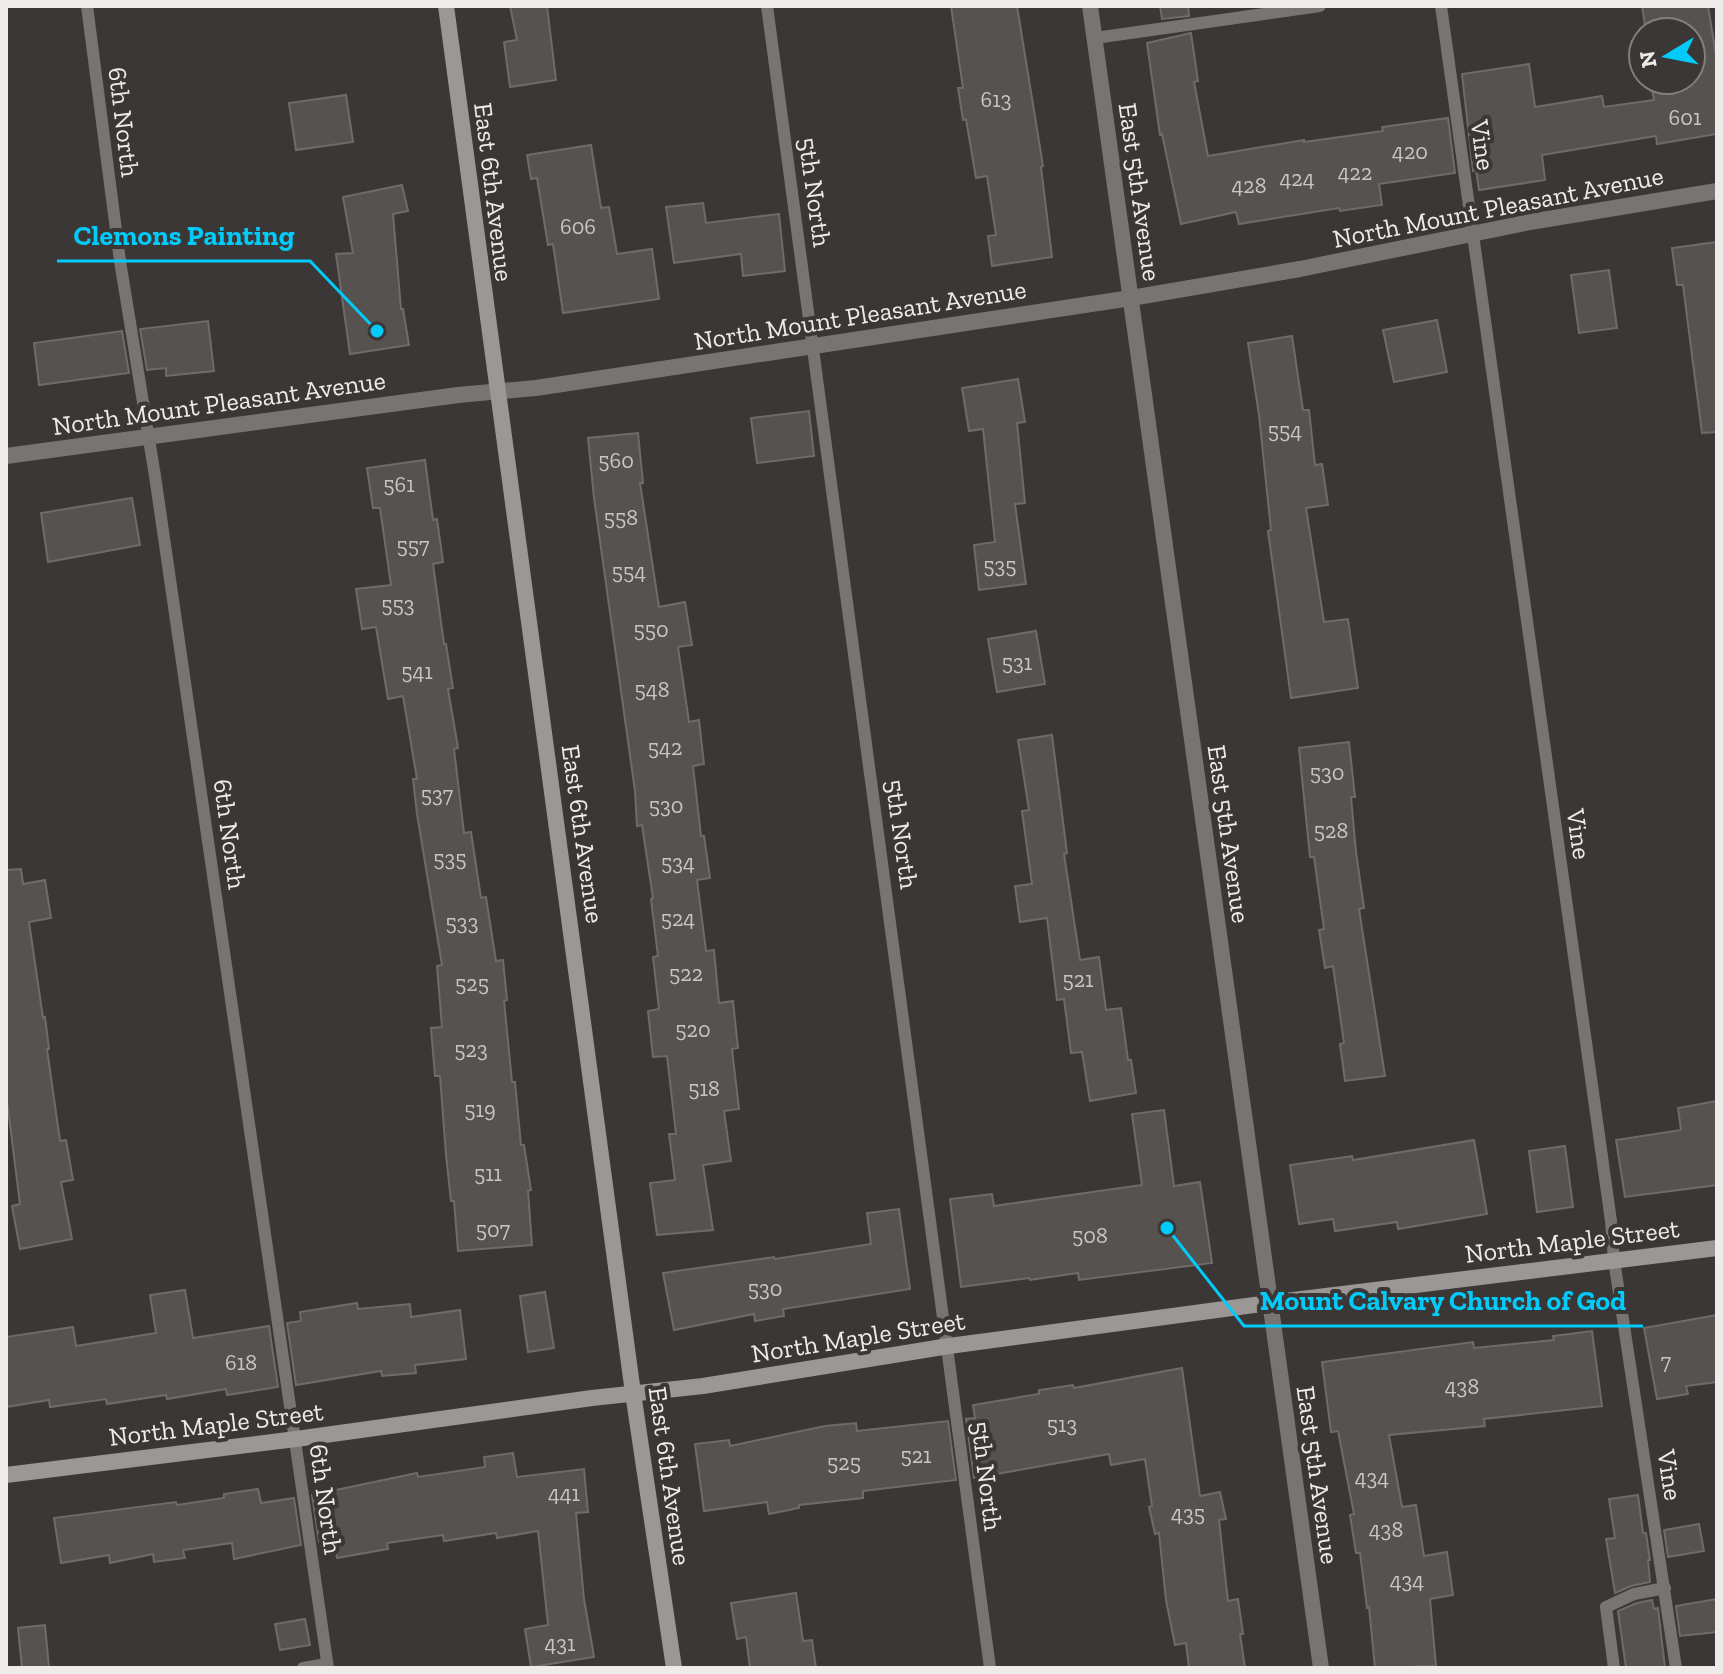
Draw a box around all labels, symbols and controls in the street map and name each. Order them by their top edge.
north arrow [1627,16,1707,96]
text: N [1633,49,1663,70]
street label: 6th North [101,65,147,179]
house number: 613 [981,86,1011,113]
street label: East 6th Avenue [467,101,521,283]
street label: East 5th Avenue [1112,101,1168,283]
house number: 601 [1669,104,1702,131]
street label: Vine [1463,117,1502,172]
street label: 5th North [791,135,839,249]
house number: 420 [1392,138,1428,165]
street label: North Mount Pleasant Avenue [1330,159,1666,255]
house number: 422 [1338,159,1372,186]
house number: 424 [1279,165,1315,192]
house number: 428 [1231,172,1267,199]
callout: Clemons Painting [57,209,310,261]
house number: 606 [560,213,596,240]
text: Clemons Painting [73,219,295,252]
street label: North Mount Pleasant Avenue [692,273,1028,357]
street label: North Mount Pleasant Avenue [50,364,388,442]
house number: 554 [1268,417,1302,444]
house number: 560 [598,447,634,474]
house number: 561 [383,471,415,498]
house number: 558 [604,504,638,531]
house number: 557 [397,532,430,559]
house number: 535 [983,552,1017,579]
house number: 554 [612,558,646,585]
house number: 553 [381,591,415,618]
house number: 550 [633,616,669,643]
house number: 531 [1002,649,1033,676]
house number: 541 [401,658,433,685]
house number: 548 [635,676,669,703]
house number: 542 [648,734,682,761]
street label: East 6th Avenue [555,743,611,925]
street label: East 5th Avenue [1201,743,1257,925]
house number: 530 [1310,759,1344,786]
street label: 6th North [206,777,254,891]
street label: 5th North [878,777,926,891]
house number: 537 [421,781,454,808]
house number: 530 [649,792,683,819]
street label: Vine [1559,806,1598,861]
house number: 528 [1314,817,1348,844]
house number: 535 [433,845,467,872]
house number: 534 [661,849,695,876]
house number: 524 [661,905,695,932]
house number: 533 [446,909,478,936]
house number: 522 [669,960,703,987]
house number: 521 [1062,966,1094,993]
house number: 525 [455,970,489,997]
house number: 520 [675,1016,711,1043]
house number: 523 [454,1036,488,1063]
house number: 518 [688,1075,720,1102]
house number: 519 [464,1096,496,1123]
house number: 511 [474,1160,503,1187]
street label: North Maple Street [1463,1212,1681,1270]
house number: 507 [476,1216,511,1243]
house number: 508 [1072,1222,1108,1249]
callout: Mount Calvary Church of God [1244,1274,1643,1326]
house number: 530 [748,1275,782,1302]
text: Mount Calvary Church of God [1260,1284,1626,1317]
street label: North Maple Street [749,1304,967,1370]
house number: 7 [1661,1348,1672,1375]
house number: 618 [225,1349,257,1376]
house number: 438 [1445,1373,1479,1400]
street label: East 5th Avenue [1290,1384,1346,1566]
street label: East 6th Avenue [642,1385,698,1567]
street label: North Maple Street [107,1395,325,1453]
house number: 513 [1047,1411,1077,1438]
street label: 5th North [964,1419,1010,1533]
street label: 6th North [302,1442,350,1556]
house number: 521 [900,1442,932,1469]
street label: Vine [1650,1446,1690,1503]
house number: 525 [827,1449,861,1476]
house number: 434 [1355,1464,1389,1491]
house number: 441 [548,1480,581,1507]
house number: 435 [1171,1500,1205,1527]
house number: 438 [1369,1516,1403,1543]
house number: 434 [1390,1567,1424,1594]
house number: 431 [544,1630,576,1657]

